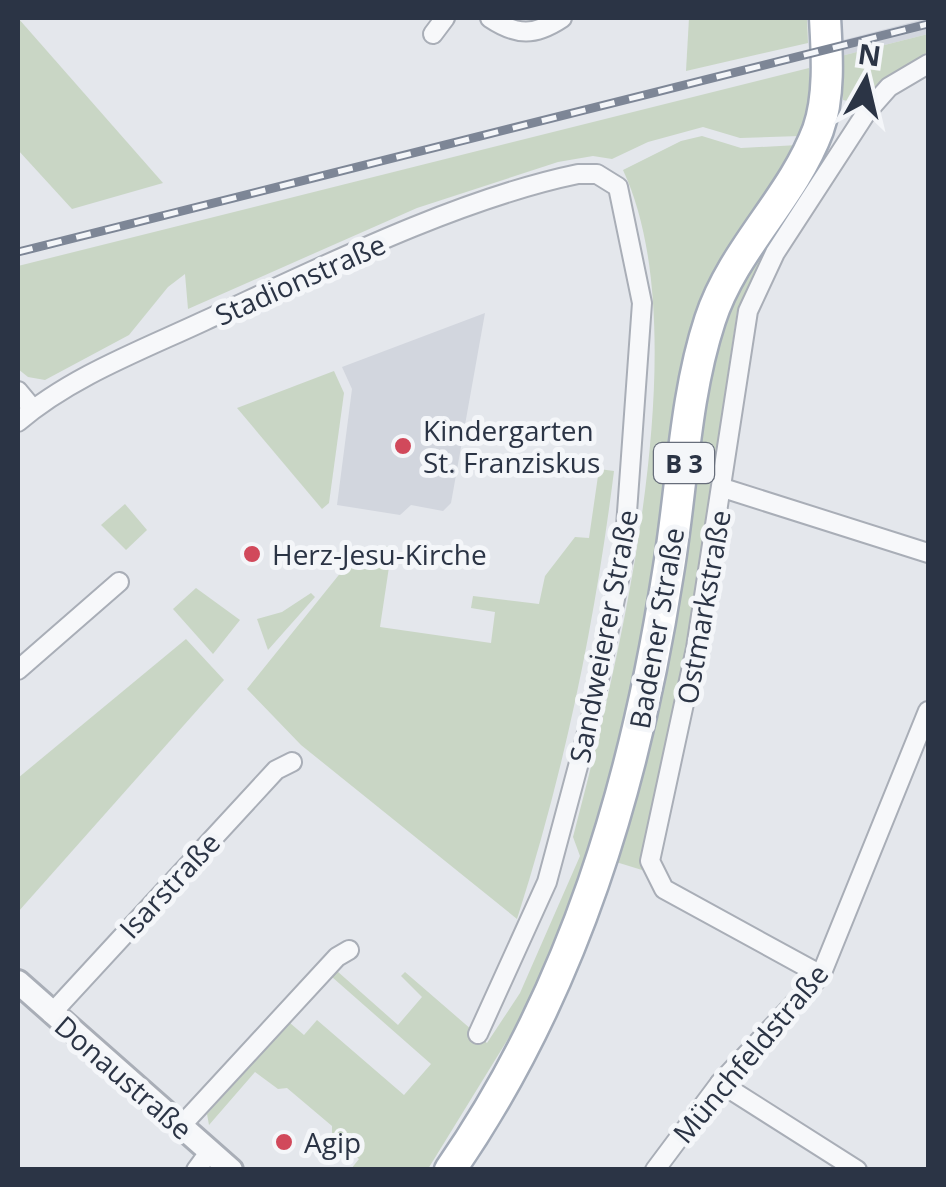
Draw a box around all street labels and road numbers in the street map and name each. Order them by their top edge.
street label: Stadionstraße [209,225,391,333]
road number: B 3 [654,443,714,483]
street label: Sandweierer Straße [560,506,646,766]
street label: Ostmarkstraße [667,507,739,707]
street label: Badener Straße [620,524,692,732]
street label: Isarstraße [110,824,228,946]
street label: Münchfeldstraße [664,955,836,1151]
street label: Donaustraße [47,1007,201,1147]

